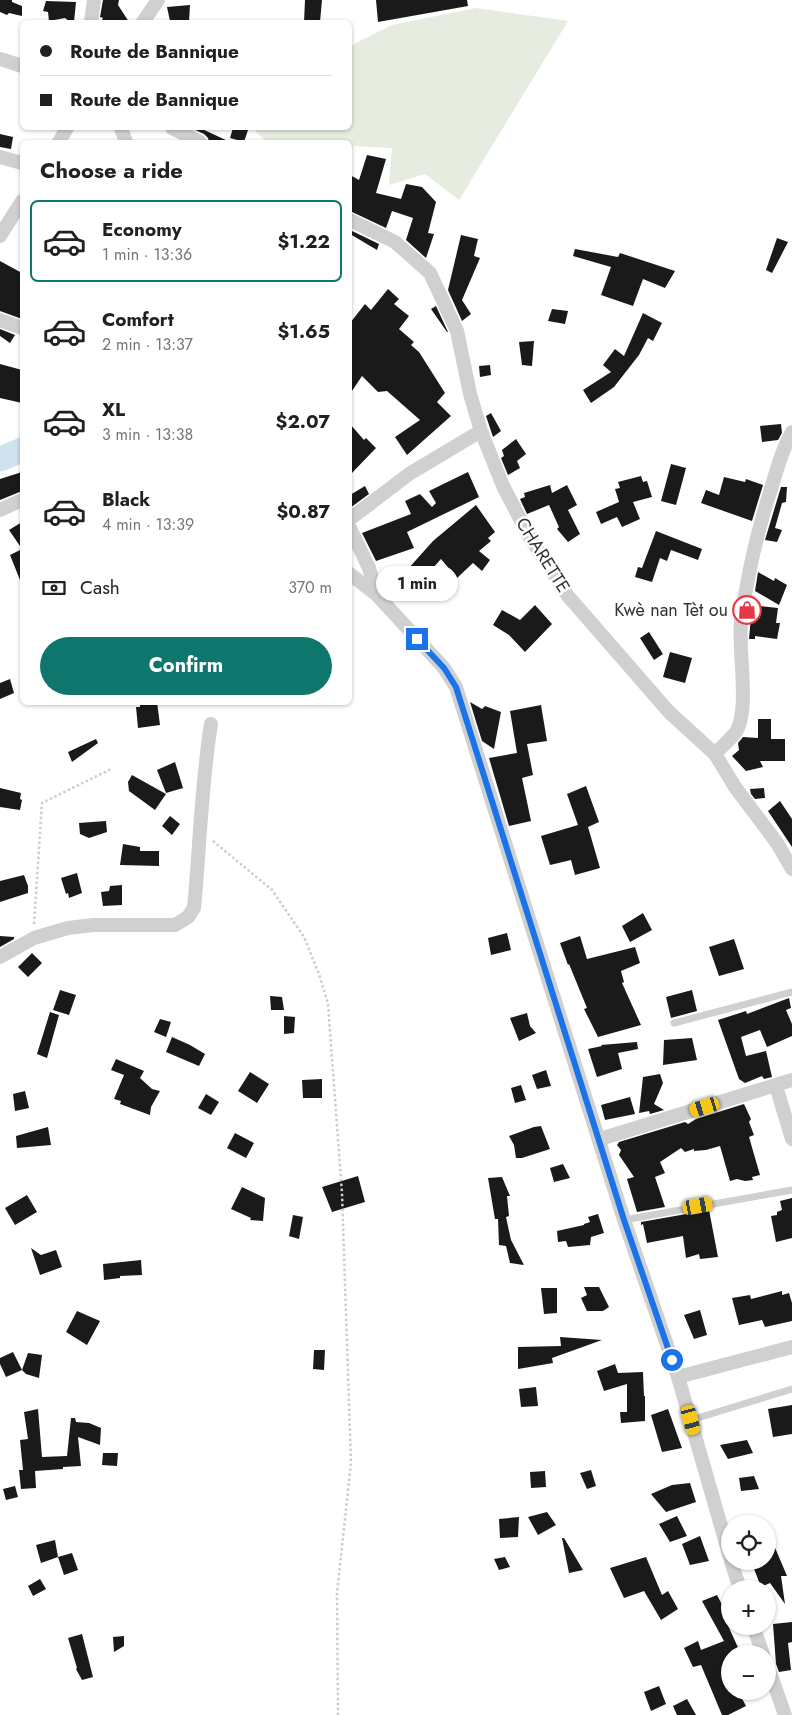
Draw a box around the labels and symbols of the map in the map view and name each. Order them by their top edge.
street label: CHARETTE [510,512,576,598]
callout: 1 min [376,566,458,602]
shop icon: Kwè nan Tèt ou [732,595,762,625]
place label: Kwè nan Tèt ou [614,597,728,623]
route end [406,628,428,650]
car [688,1095,721,1119]
car [681,1196,714,1216]
route start [661,1349,683,1371]
car [679,1404,702,1436]

